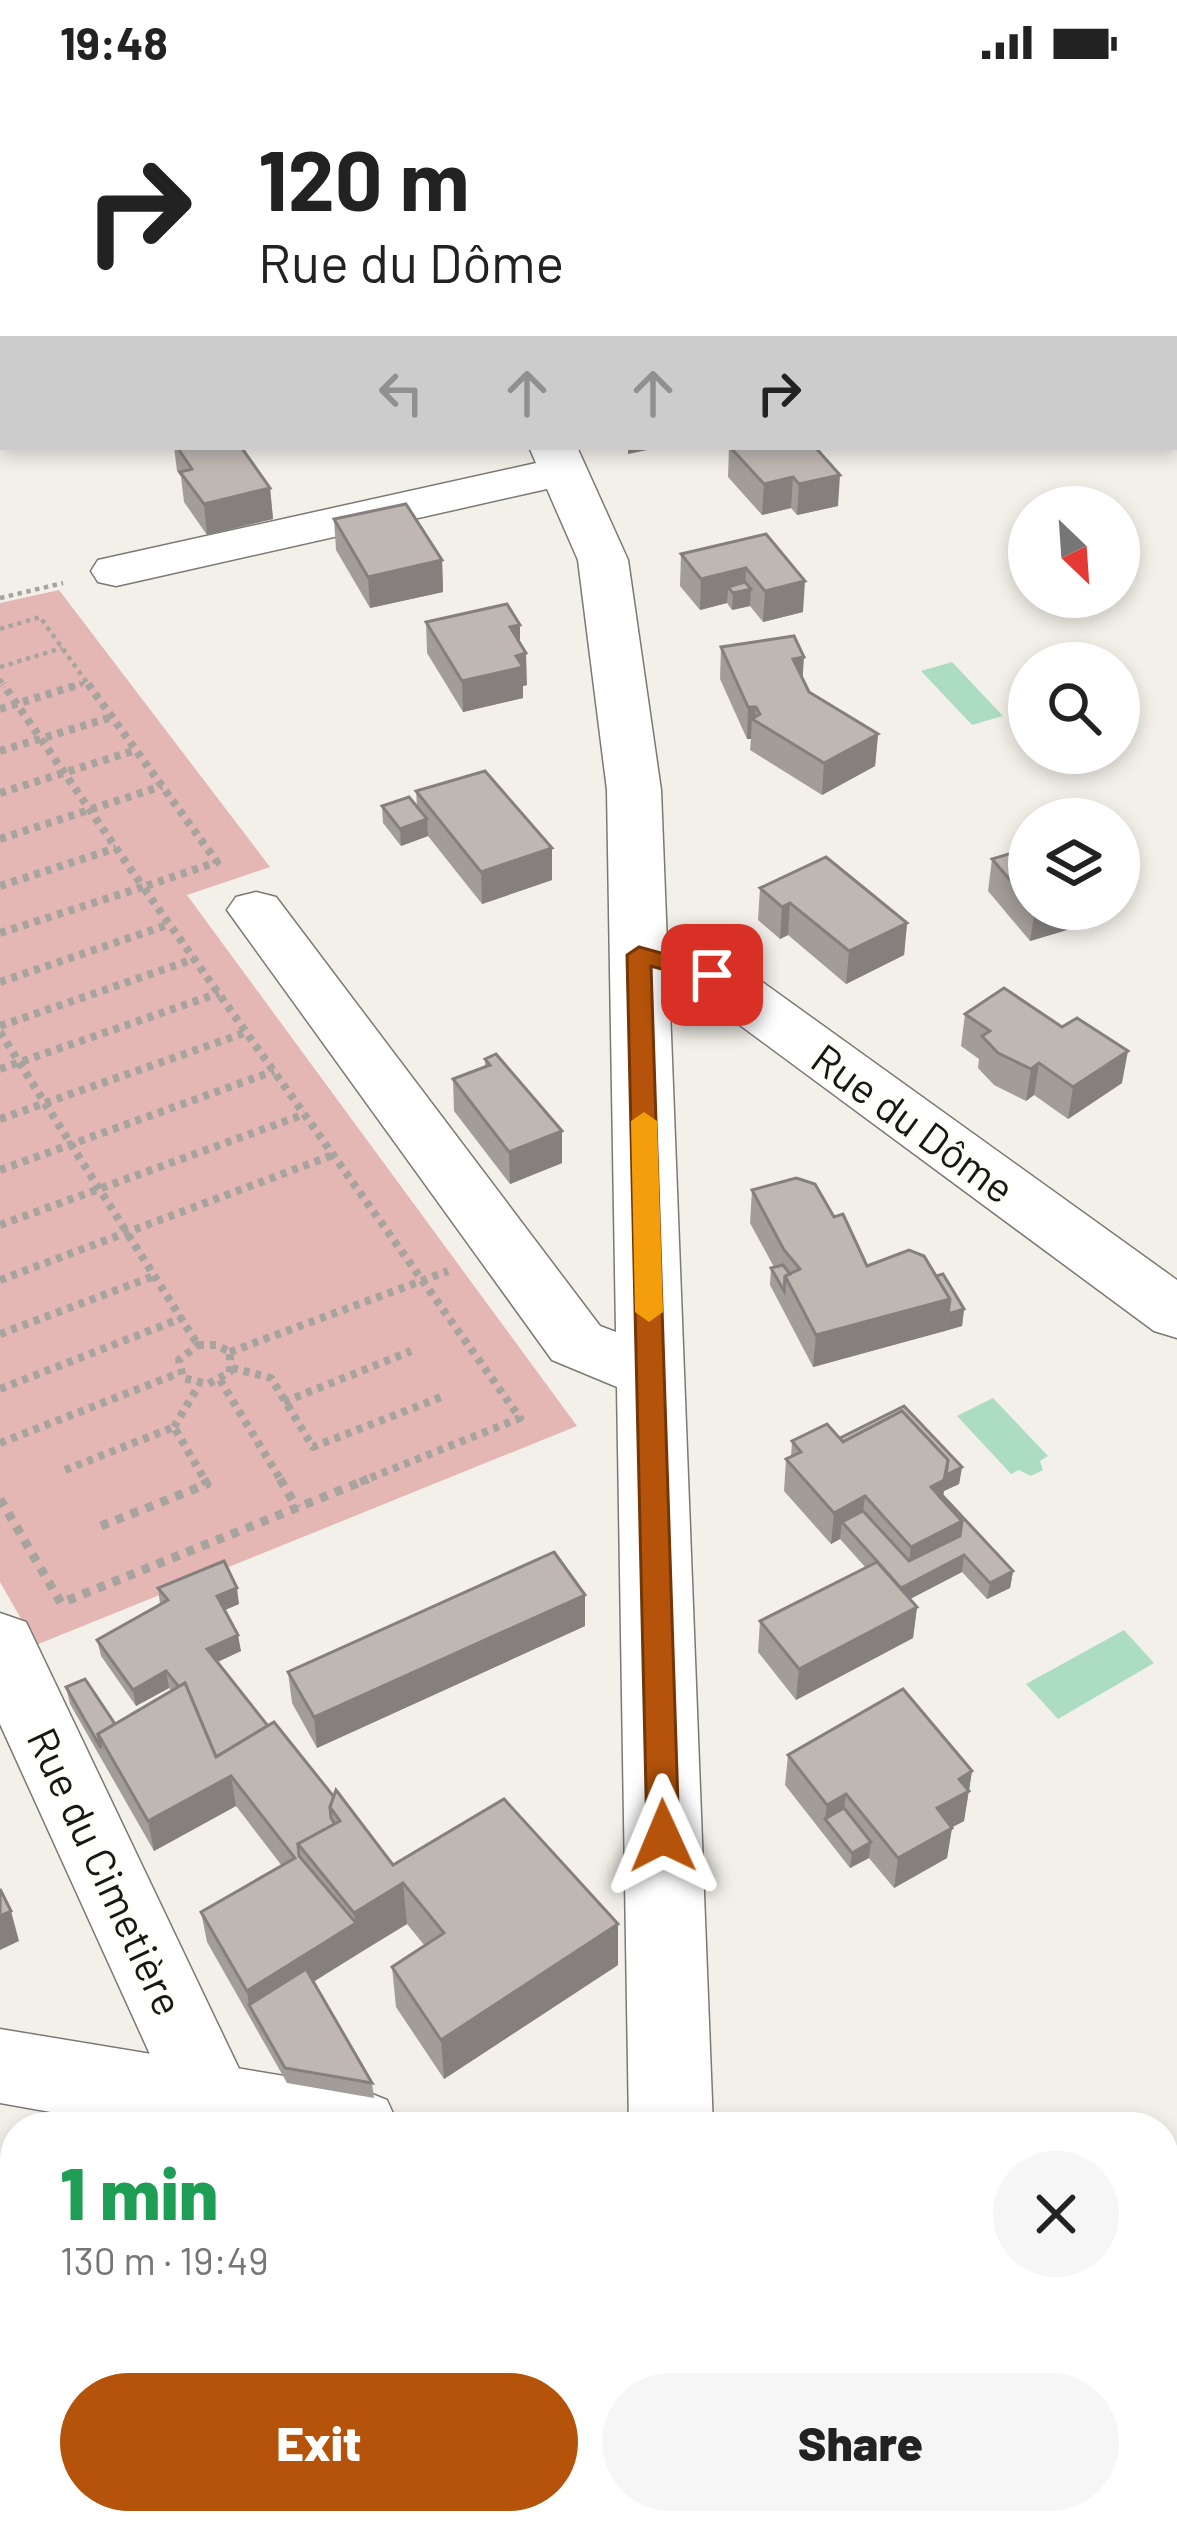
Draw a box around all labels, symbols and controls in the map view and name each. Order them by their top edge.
text: 19:48 [60,15,168,69]
text: 120 m [258,127,470,228]
icon: right [60,132,216,288]
text: Rue du Dôme [258,229,564,294]
icon: left [368,360,434,426]
icon: ahead [494,360,560,426]
icon: ahead [620,360,686,426]
icon: right [746,360,812,426]
north arrow [1008,486,1140,618]
map controls [1008,486,1140,930]
button: search [1008,642,1140,774]
button: layers [1008,798,1140,930]
pin [661,924,763,1026]
icon: arrive [679,942,745,1008]
street label: Rue du Dôme [803,1032,1025,1212]
street label: Rue du Cimetière [19,1719,195,2023]
position arrow [600,1773,726,1899]
text: 1 min [60,2148,218,2234]
button: close [993,2151,1119,2277]
text: 130 m · 19:49 [60,2236,269,2283]
button: Exit [60,2373,578,2511]
button: Share [602,2373,1119,2511]

